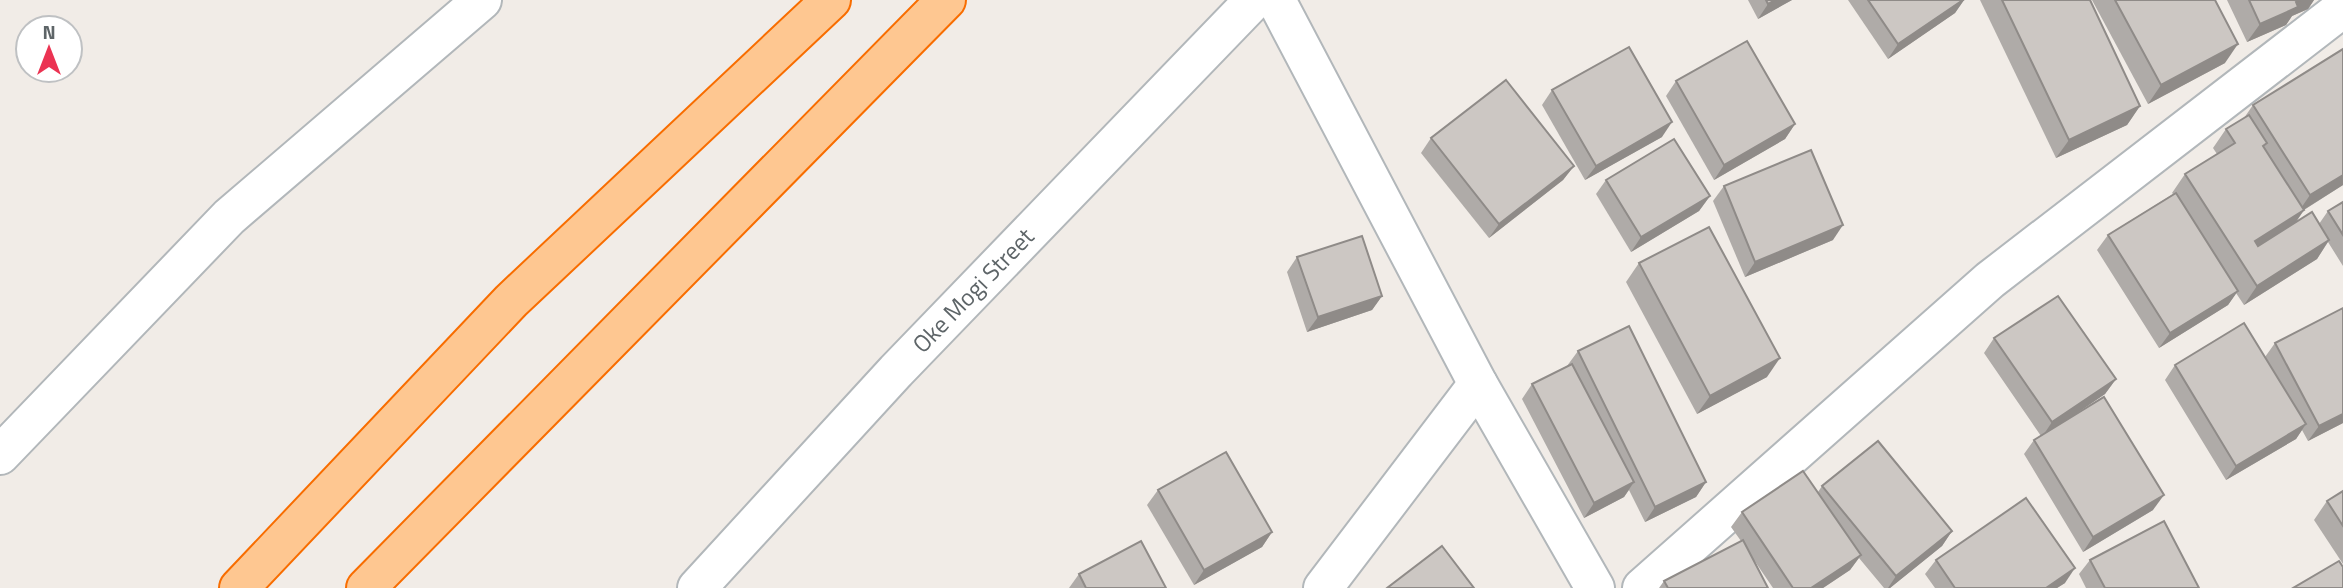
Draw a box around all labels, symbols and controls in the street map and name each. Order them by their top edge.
north arrow [14,14,84,84]
text: N [42,17,56,46]
street label: Oke Mogi Street [904,219,1042,361]

